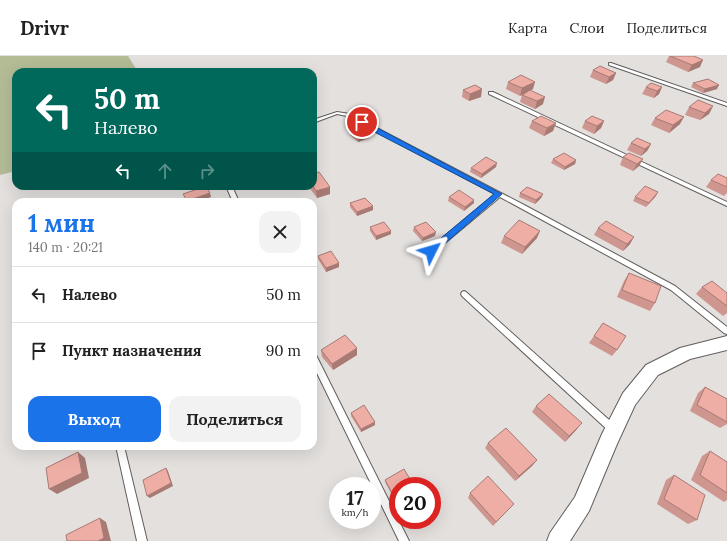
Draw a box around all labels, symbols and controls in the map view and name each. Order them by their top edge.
text: Drivr [20,16,69,40]
text: Карта [508,19,547,37]
text: Слои [569,19,604,37]
text: Поделиться [626,19,707,37]
text: 50 m [94,81,160,117]
icon: left [28,84,80,136]
pin [345,105,379,139]
icon: arrive [351,111,373,133]
text: Налево [94,116,158,139]
icon: left [112,160,134,182]
icon: ahead [154,160,176,182]
icon: right [196,160,218,182]
text: 1 мин [28,208,95,239]
button: close [259,211,301,253]
position arrow [410,230,452,272]
text: 140 m · 20:21 [28,239,103,256]
icon: left [28,284,50,306]
text: Налево [62,285,117,304]
text: 50 m [266,285,301,304]
icon: arrive [28,340,50,362]
text: Пункт назначения [62,341,202,360]
text: 90 m [266,341,301,360]
button: Выход [28,396,161,442]
button: Поделиться [169,396,301,442]
speed limit sign: 20 [389,477,441,529]
text: 17 [346,485,364,510]
text: km/h [341,506,369,519]

